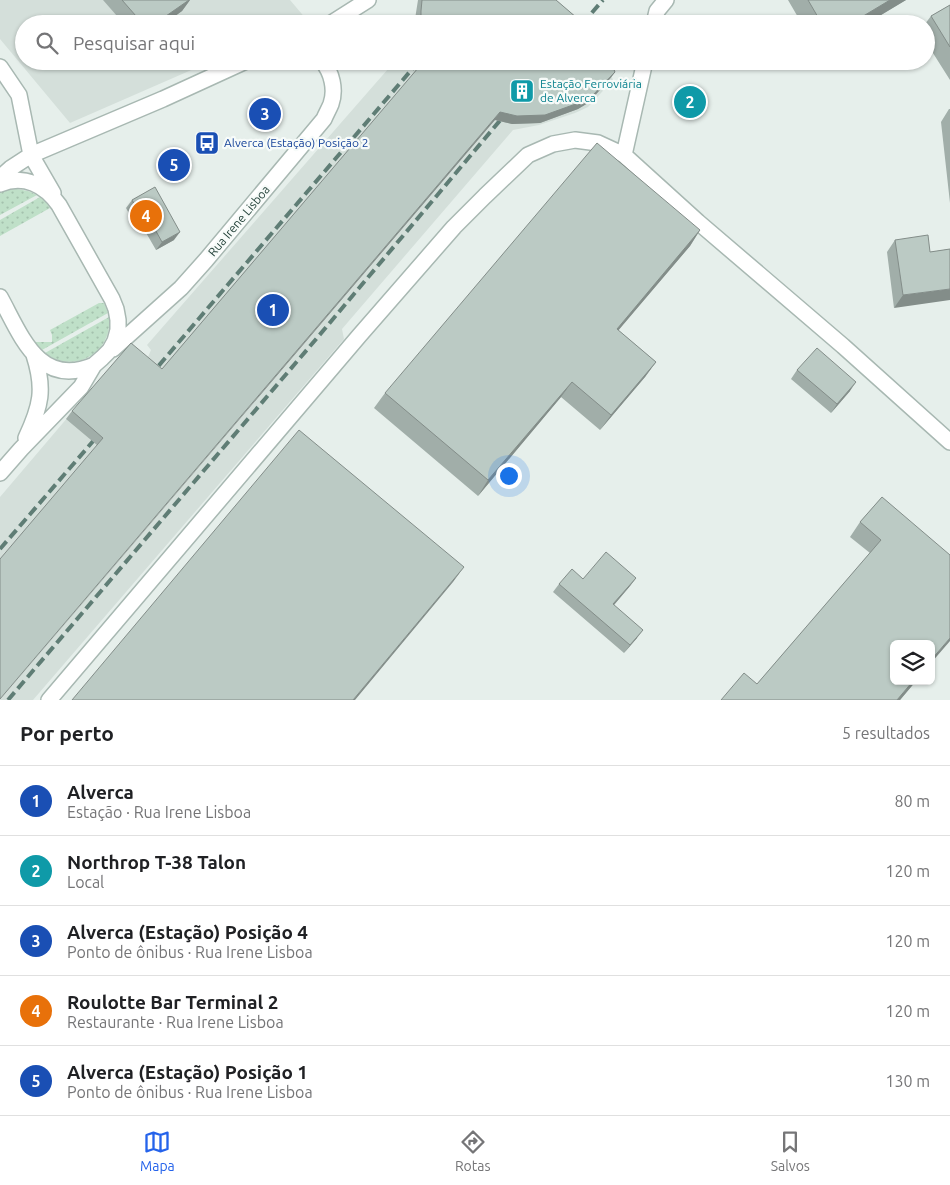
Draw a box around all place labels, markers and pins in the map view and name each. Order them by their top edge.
place label: Estação Ferroviária de Alverca [540,77,642,104]
building icon: Estação Ferroviária de Alverca [509,78,535,104]
pin: 2 [674,83,706,121]
pin: 3 [249,95,281,133]
bus stop icon: Alverca (Estação) Posição 2 [194,130,220,156]
place label: Alverca (Estação) Posição 2 [224,136,368,150]
pin: 5 [158,146,190,184]
pin: 4 [130,197,162,235]
pin: 1 [257,291,289,329]

